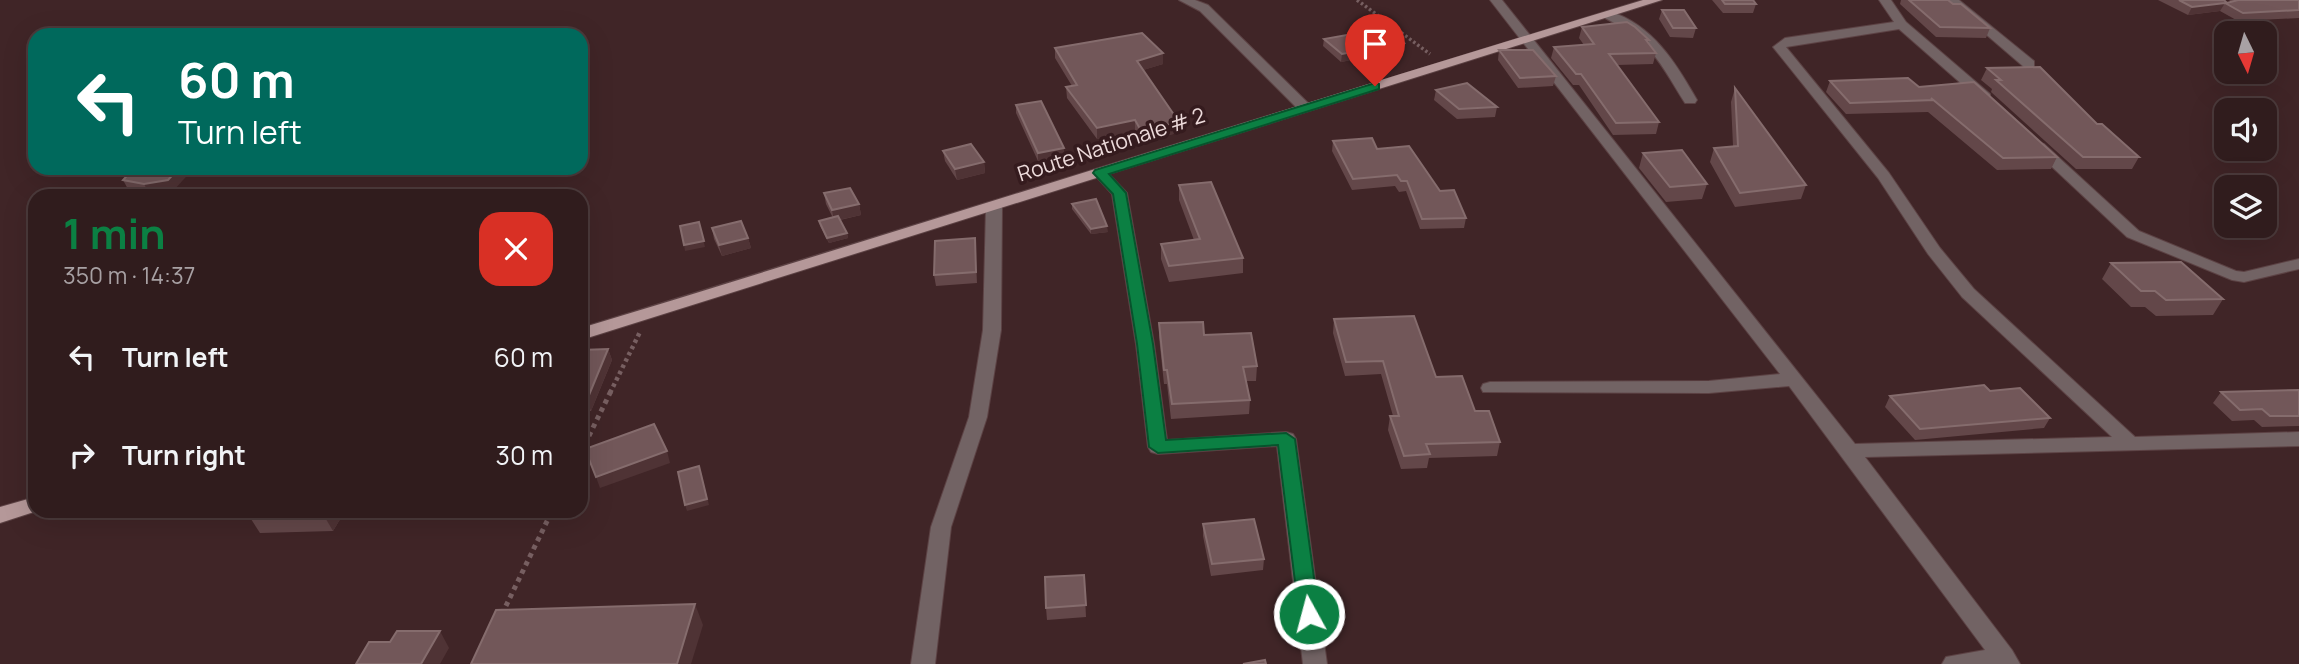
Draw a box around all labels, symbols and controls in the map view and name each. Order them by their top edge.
pin [1345,14,1405,86]
north arrow [2214,21,2277,84]
map controls [2214,21,2277,238]
icon: arrive [1356,25,1394,63]
text: 60 m [178,46,295,113]
icon: left [63,56,154,147]
button: sound [2214,98,2277,161]
street label: Route Nationale # 2 [1014,100,1208,188]
text: Turn left [178,110,302,154]
button: layers [2214,175,2277,238]
text: 1 min [63,204,166,262]
button: close [479,212,553,286]
text: 350 m · 14:37 [63,259,195,291]
icon: left [63,338,101,376]
text: Turn left [122,339,229,375]
text: 60 m [494,339,553,375]
icon: right [63,436,101,474]
text: Turn right [122,437,246,473]
text: 30 m [496,437,553,473]
position arrow [1272,577,1346,651]

